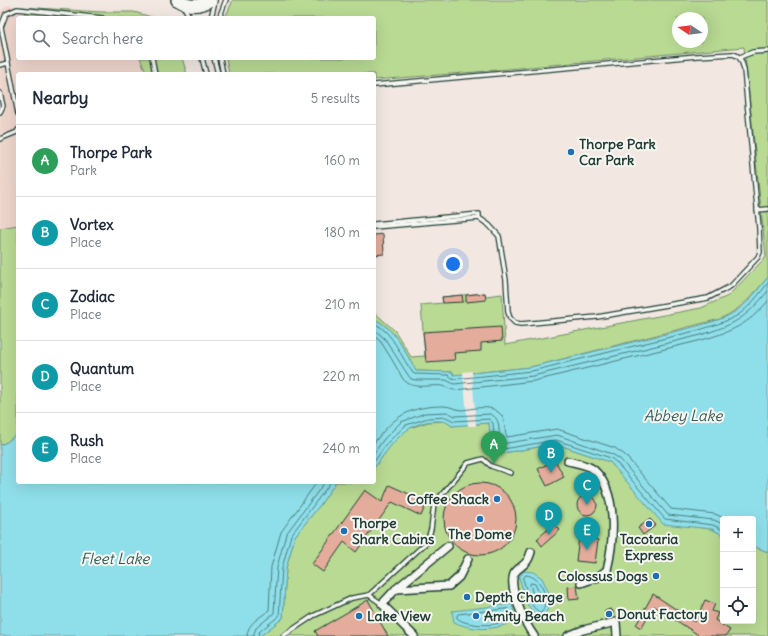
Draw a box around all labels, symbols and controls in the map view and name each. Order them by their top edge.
north arrow [672,12,708,48]
search box [16,16,376,60]
icon: search [30,27,52,49]
text: Search here [62,29,143,48]
text: Nearby [32,87,88,109]
text: 5 results [311,90,360,107]
place label: Thorpe Park Car Park [579,135,656,169]
text: Thorpe Park [70,143,152,162]
marker: Thorpe Park Car Park [566,147,576,157]
text: A [41,152,49,169]
text: 160 m [324,152,360,169]
text: Park [70,162,97,179]
text: Vortex [70,215,114,234]
text: B [41,224,49,241]
text: 180 m [324,224,360,241]
text: Place [70,234,101,251]
your location [443,254,463,274]
text: Zodiac [70,287,115,306]
text: C [41,296,49,313]
text: 210 m [325,296,360,313]
text: Place [70,306,101,323]
text: Quantum [70,359,134,378]
text: D [40,368,50,385]
text: 220 m [323,368,360,385]
text: Place [70,378,101,395]
water label: Abbey Lake [644,406,723,425]
text: Rush [70,431,104,450]
pin: A [481,431,507,464]
text: E [41,440,49,457]
text: 240 m [323,440,360,457]
pin: B [538,440,564,473]
text: Place [70,450,101,467]
pin: C [574,472,600,505]
place label: Coffee Shack [407,490,489,508]
marker: Coffee Shack [492,494,502,504]
pin: D [536,502,562,535]
place label: Thorpe Shark Cabins [352,514,435,548]
marker: The Dome [475,514,485,524]
map controls [720,516,756,624]
button: + [720,516,756,552]
pin: E [574,517,600,550]
marker: Tacotaria Express [644,519,654,529]
place label: The Dome [448,525,512,543]
marker: Thorpe Shark Cabins [339,526,349,536]
place label: Tacotaria Express [620,530,678,564]
water label: Fleet Lake [81,549,150,568]
button: − [720,552,756,588]
place label: Colossus Dogs [557,567,649,585]
marker: Colossus Dogs [651,571,661,581]
place label: Depth Charge [475,588,563,606]
button: locate [720,588,756,624]
marker: Depth Charge [462,592,472,602]
place label: Donut Factory [617,605,708,623]
place label: Lake View [367,607,431,625]
place label: Amity Beach [484,607,564,625]
marker: Donut Factory [604,609,614,619]
marker: Lake View [354,611,364,621]
marker: Amity Beach [471,611,481,621]

